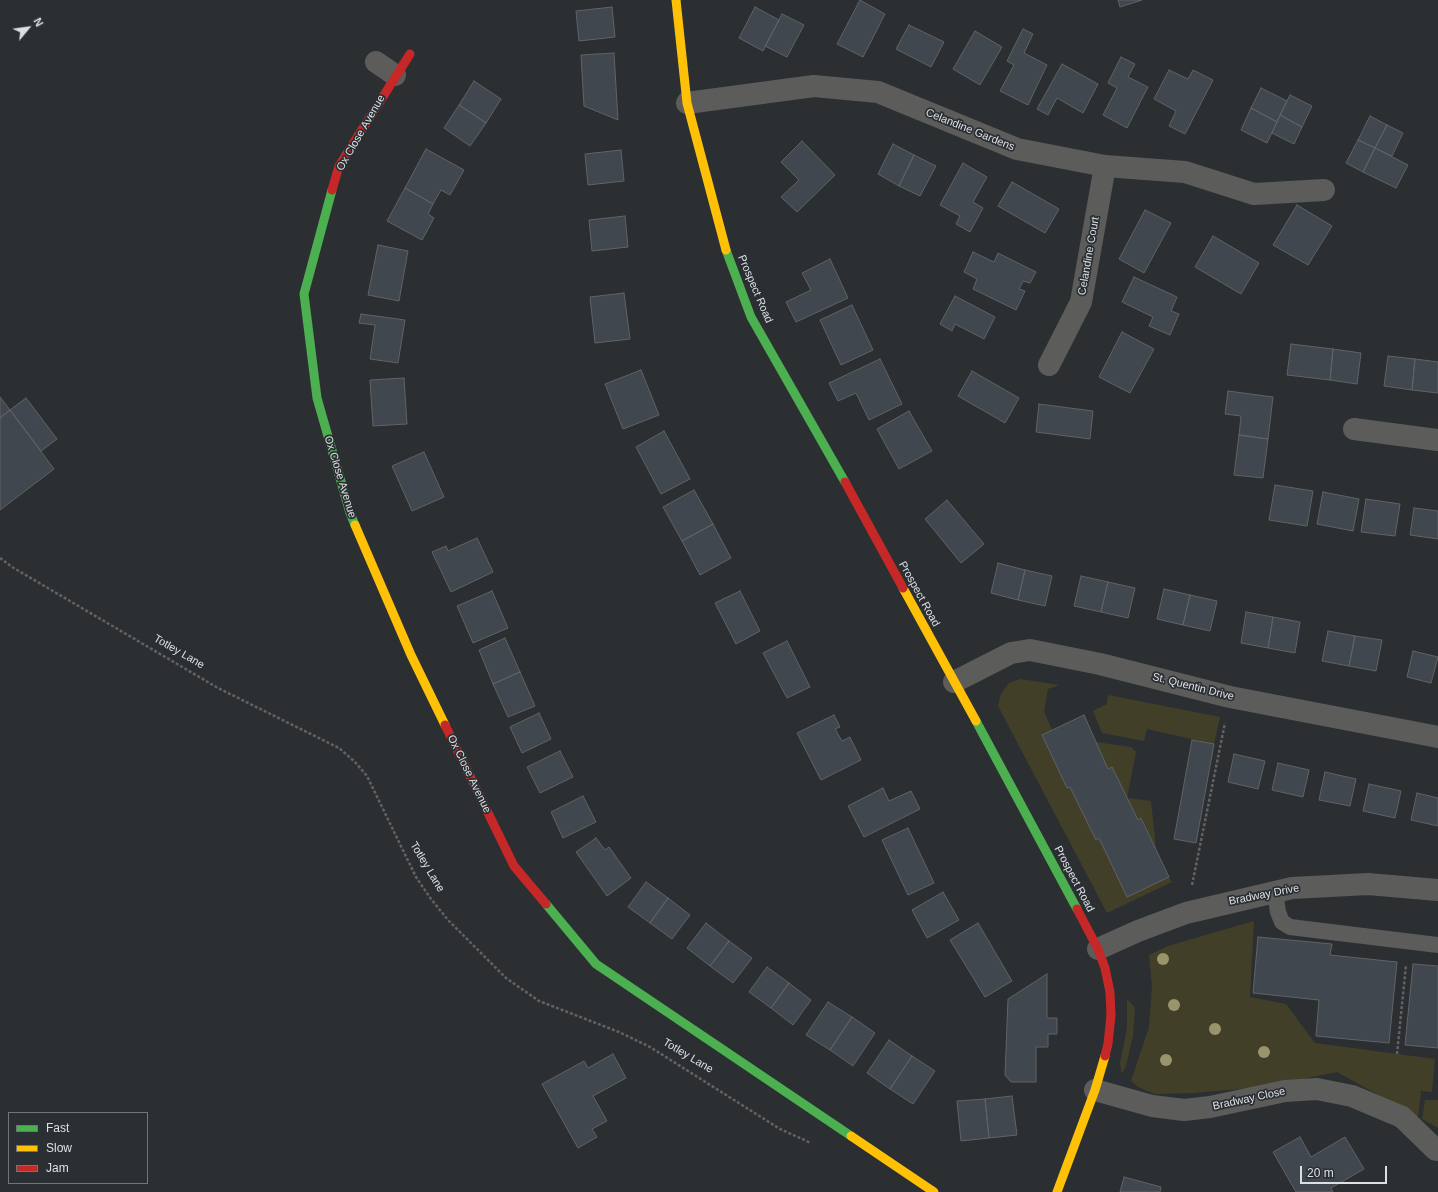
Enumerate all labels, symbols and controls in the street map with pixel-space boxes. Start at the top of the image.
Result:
north arrow [8,8,48,48]
text: N [31,16,46,29]
street label: Ox Close Avenue [334,93,388,173]
street label: Celandine Gardens [924,106,1016,154]
street label: Celandine Court [1076,216,1102,296]
street label: Prospect Road [735,253,775,325]
street label: Ox Close Avenue [321,434,359,520]
street label: Prospect Road [896,559,942,629]
street label: Totley Lane [151,632,207,672]
street label: St. Quentin Drive [1151,670,1235,704]
street label: Ox Close Avenue [444,733,494,815]
street label: Totley Lane [407,839,447,895]
street label: Prospect Road [1051,844,1097,914]
street label: Bradway Drive [1228,882,1300,908]
street label: Totley Lane [660,1036,716,1076]
street label: Bradway Close [1211,1085,1287,1113]
legend [8,1112,148,1184]
text: Fast [46,1121,69,1135]
text: Slow [46,1141,72,1155]
scale bar [1302,1158,1389,1184]
text: Jam [46,1161,69,1175]
text: 20 m [1307,1166,1334,1180]

